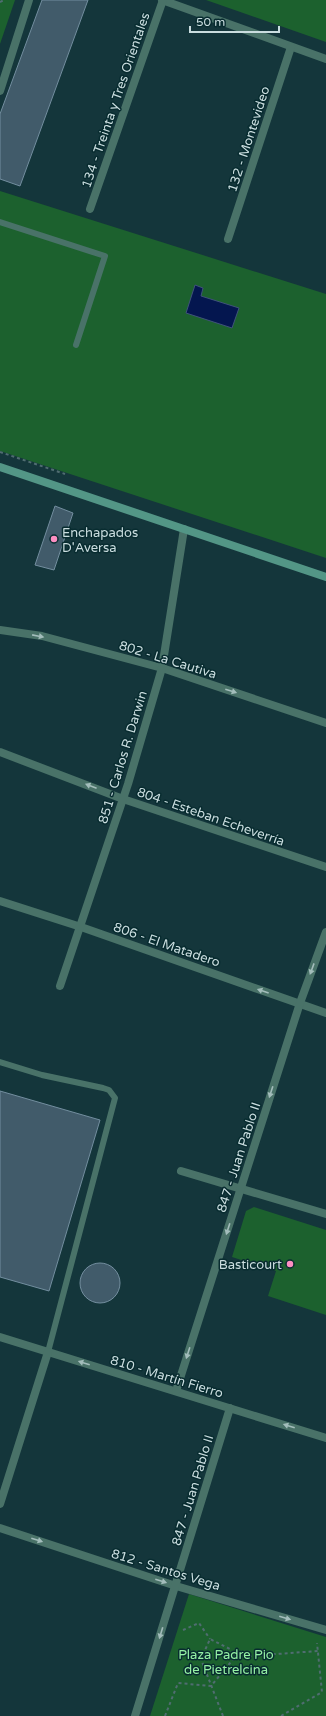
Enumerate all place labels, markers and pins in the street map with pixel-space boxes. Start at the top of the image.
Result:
place label: Enchapados D'Aversa [62,525,138,556]
marker: Enchapados D'Aversa [49,534,59,544]
place label: Basticourt [219,1257,282,1273]
marker: Basticourt [285,1259,295,1269]

